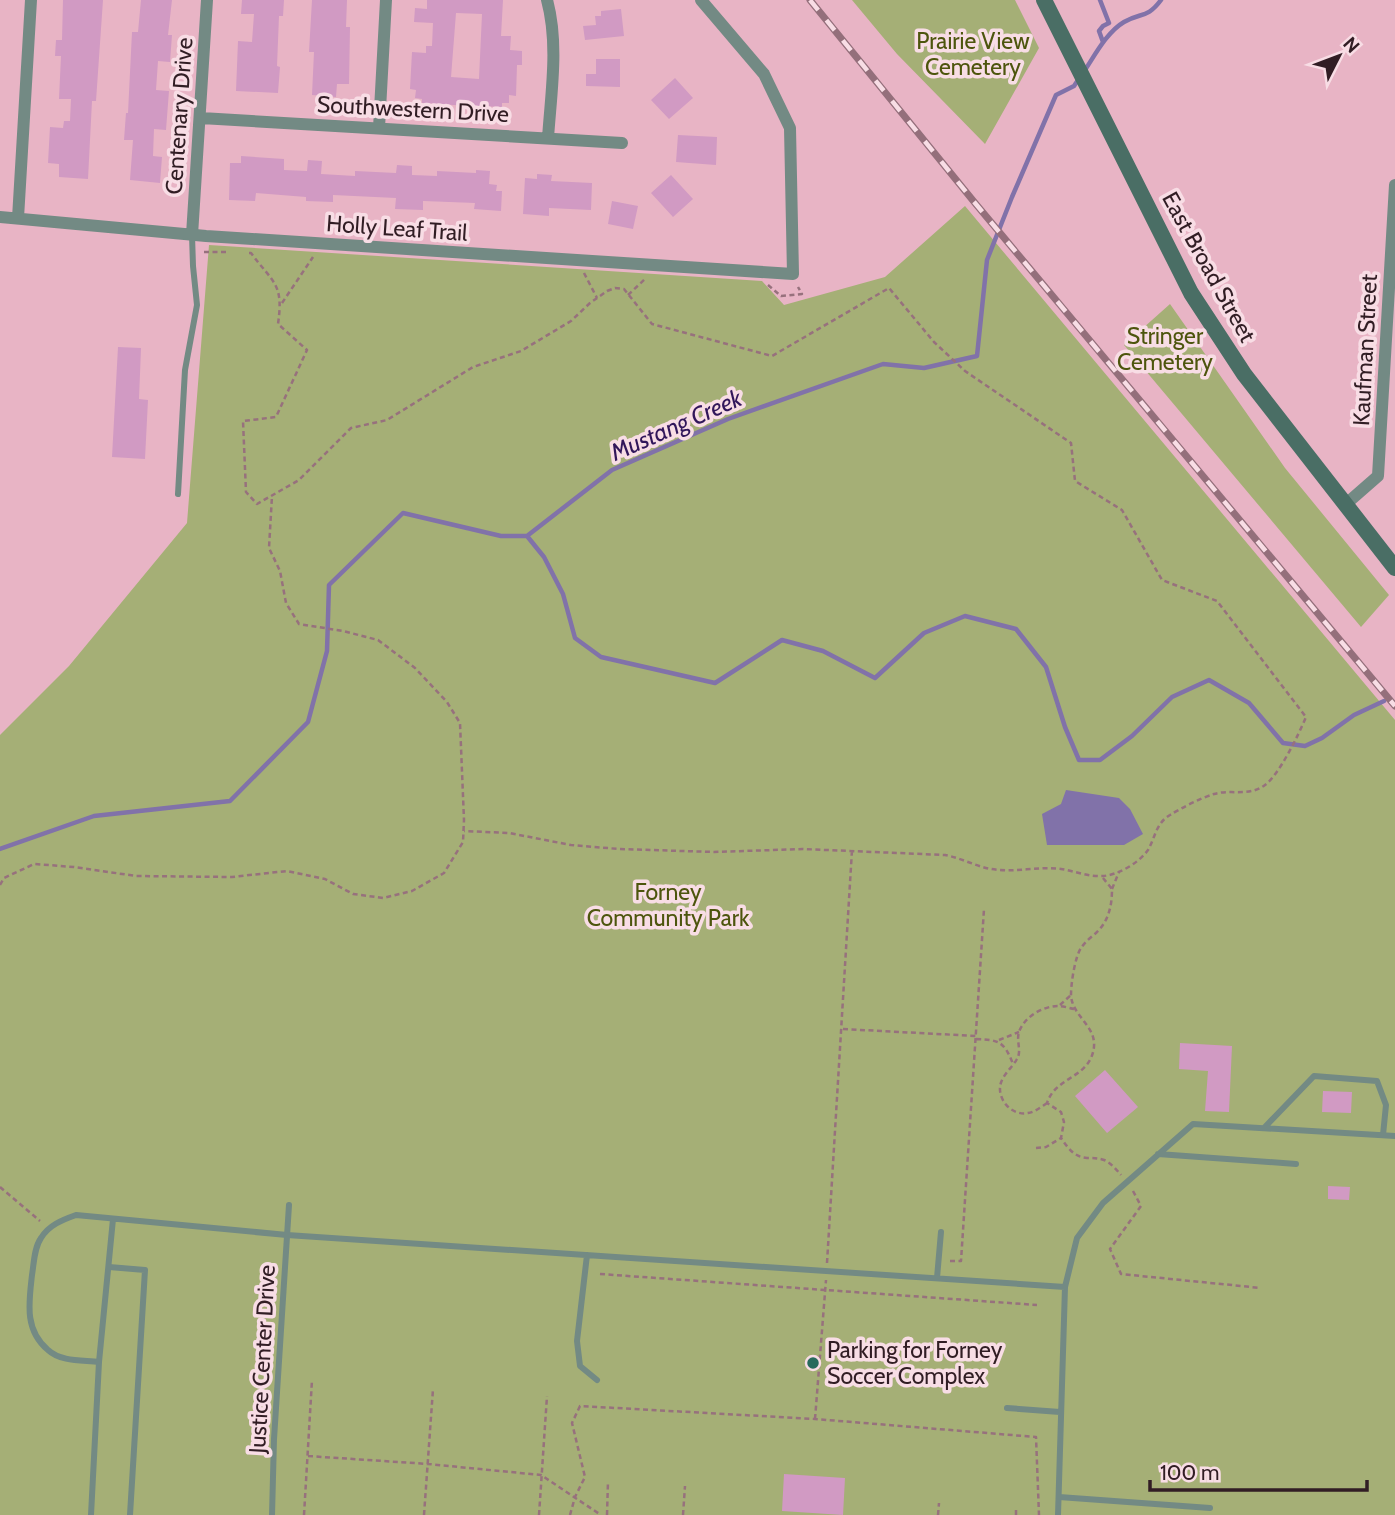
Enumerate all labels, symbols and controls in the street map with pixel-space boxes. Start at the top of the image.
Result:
north arrow [1304,21,1374,91]
park label: Prairie View Cemetery [916,27,1030,81]
text: N [1338,32,1364,58]
street label: Centenary Drive [160,36,198,195]
street label: Southwestern Drive [316,90,510,128]
street label: East Broad Street [1156,187,1262,347]
street label: Holly Leaf Trail [325,209,469,247]
street label: Kaufman Street [1347,273,1383,427]
park label: Stringer Cemetery [1117,322,1213,376]
water label: Mustang Creek [605,383,747,467]
park label: Forney Community Park [587,878,750,932]
street label: Justice Center Drive [243,1264,281,1455]
place label: Parking for Forney Soccer Complex [827,1336,1003,1390]
marker: Parking for Forney Soccer Complex [805,1355,821,1371]
scale bar [1150,1448,1367,1492]
text: 100 m [1160,1460,1219,1485]

